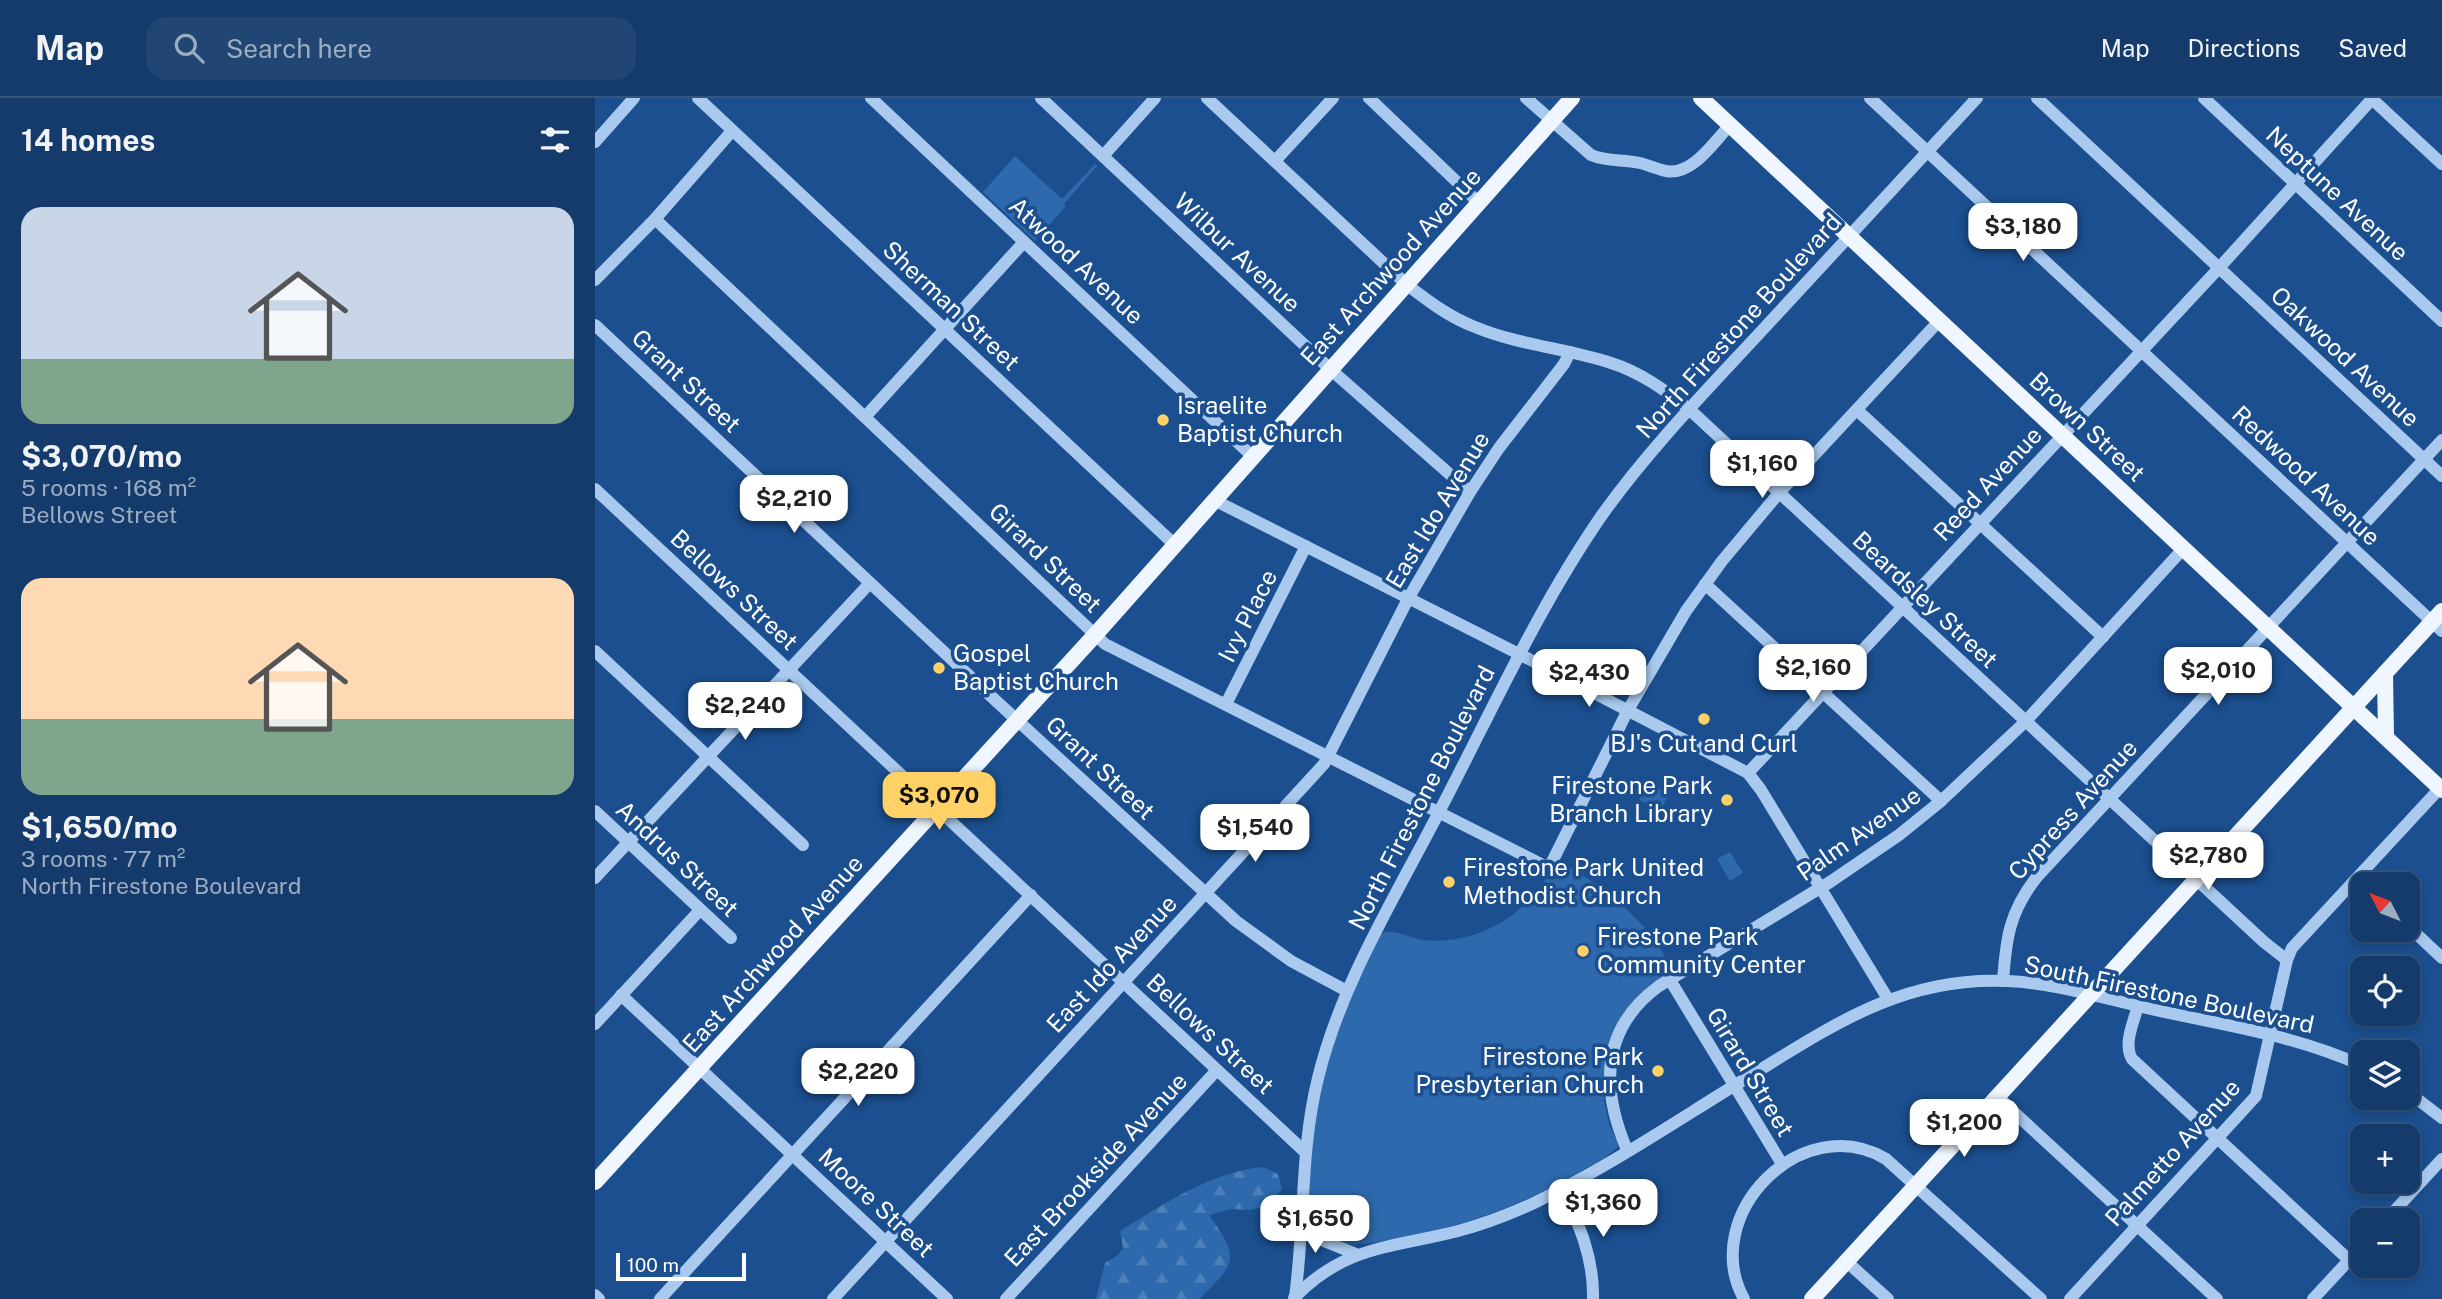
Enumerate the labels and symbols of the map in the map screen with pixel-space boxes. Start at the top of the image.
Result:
street label: Neptune Avenue [2261,120,2415,266]
street label: East Archwood Avenue [1294,162,1486,371]
street label: Wilbur Avenue [1169,187,1307,318]
street label: Atwood Avenue [1004,191,1150,330]
pin: $3,180 [1966,204,2080,263]
street label: North Firestone Boulevard [1630,207,1847,443]
street label: Sherman Street [878,235,1026,376]
street label: Oakwood Avenue [2266,280,2426,432]
street label: Grant Street [627,323,747,438]
street label: Brown Street [2024,366,2151,487]
place label: Israelite Baptist Church [1177,391,1343,447]
street label: Redwood Avenue [2227,400,2386,551]
marker: Israelite Baptist Church [1155,412,1171,428]
street label: Reed Avenue [1927,421,2047,546]
street label: East Ido Avenue [1379,426,1495,593]
pin: $1,160 [1705,440,1819,500]
pin: $2,210 [737,476,851,535]
street label: Girard Street [984,497,1108,618]
street label: Bellows Street [665,523,804,655]
street label: Beardsley Street [1848,525,2004,673]
street label: Ivy Place [1212,565,1282,666]
place label: Gospel Baptist Church [953,639,1119,695]
pin: $2,160 [1756,644,1870,704]
pin: $2,010 [2161,648,2275,707]
pin: $2,430 [1532,650,1646,709]
marker: Gospel Baptist Church [931,660,947,676]
street label: North Firestone Boulevard [1342,661,1500,934]
pin: $2,240 [688,682,802,742]
street label: Grant Street [1041,710,1161,825]
marker: BJ's Cut and Curl [1696,711,1712,727]
place label: BJ's Cut and Curl [1610,729,1798,757]
street label: Cypress Avenue [2002,734,2142,885]
place label: Firestone Park Branch Library [1549,771,1713,827]
pin: $3,070 [882,772,996,832]
street label: Palm Avenue [1791,780,1926,886]
marker: Firestone Park Branch Library [1719,792,1735,808]
street label: Andrus Street [611,795,745,922]
pin: $1,540 [1198,804,1312,864]
pin: $2,780 [2151,832,2265,892]
street label: East Archwood Avenue [676,849,868,1058]
place label: Firestone Park United Methodist Church [1463,853,1704,909]
north arrow [2350,872,2420,942]
marker: Firestone Park United Methodist Church [1441,874,1457,890]
street label: East Ido Avenue [1040,889,1182,1038]
place label: Firestone Park Community Center [1597,922,1806,978]
marker: Firestone Park Community Center [1575,943,1591,959]
street label: South Firestone Boulevard [2022,950,2317,1038]
street label: Bellows Street [1141,967,1280,1099]
street label: Girard Street [1701,1002,1800,1141]
place label: Firestone Park Presbyterian Church [1416,1042,1644,1098]
pin: $2,220 [801,1048,915,1108]
marker: Firestone Park Presbyterian Church [1650,1063,1666,1079]
street label: East Brookside Avenue [998,1067,1192,1272]
street label: Palmetto Avenue [2099,1073,2246,1232]
pin: $1,200 [1907,1100,2021,1159]
street label: Moore Street [813,1142,940,1263]
pin: $1,360 [1546,1180,1660,1239]
pin: $1,650 [1258,1196,1372,1255]
scale bar [616,1250,745,1282]

